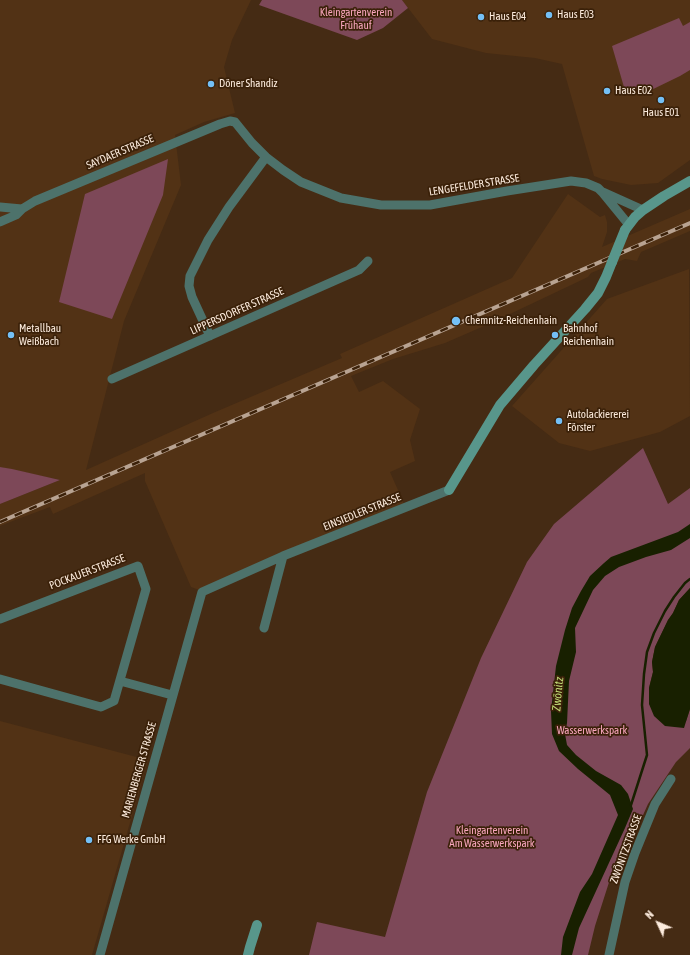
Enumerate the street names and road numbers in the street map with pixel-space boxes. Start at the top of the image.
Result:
street label: SAYDAER STRASSE [84,132,156,172]
street label: LENGEFELDER STRASSE [428,171,520,199]
street label: LIPPERSDORFER STRASSE [188,284,286,338]
street label: EINSIEDLER STRASSE [321,490,403,534]
street label: POCKAUER STRASSE [47,552,127,592]
street label: MARIENBERGER STRASSE [119,720,159,820]
street label: ZWÖNITZSTRASSE [607,813,645,885]

